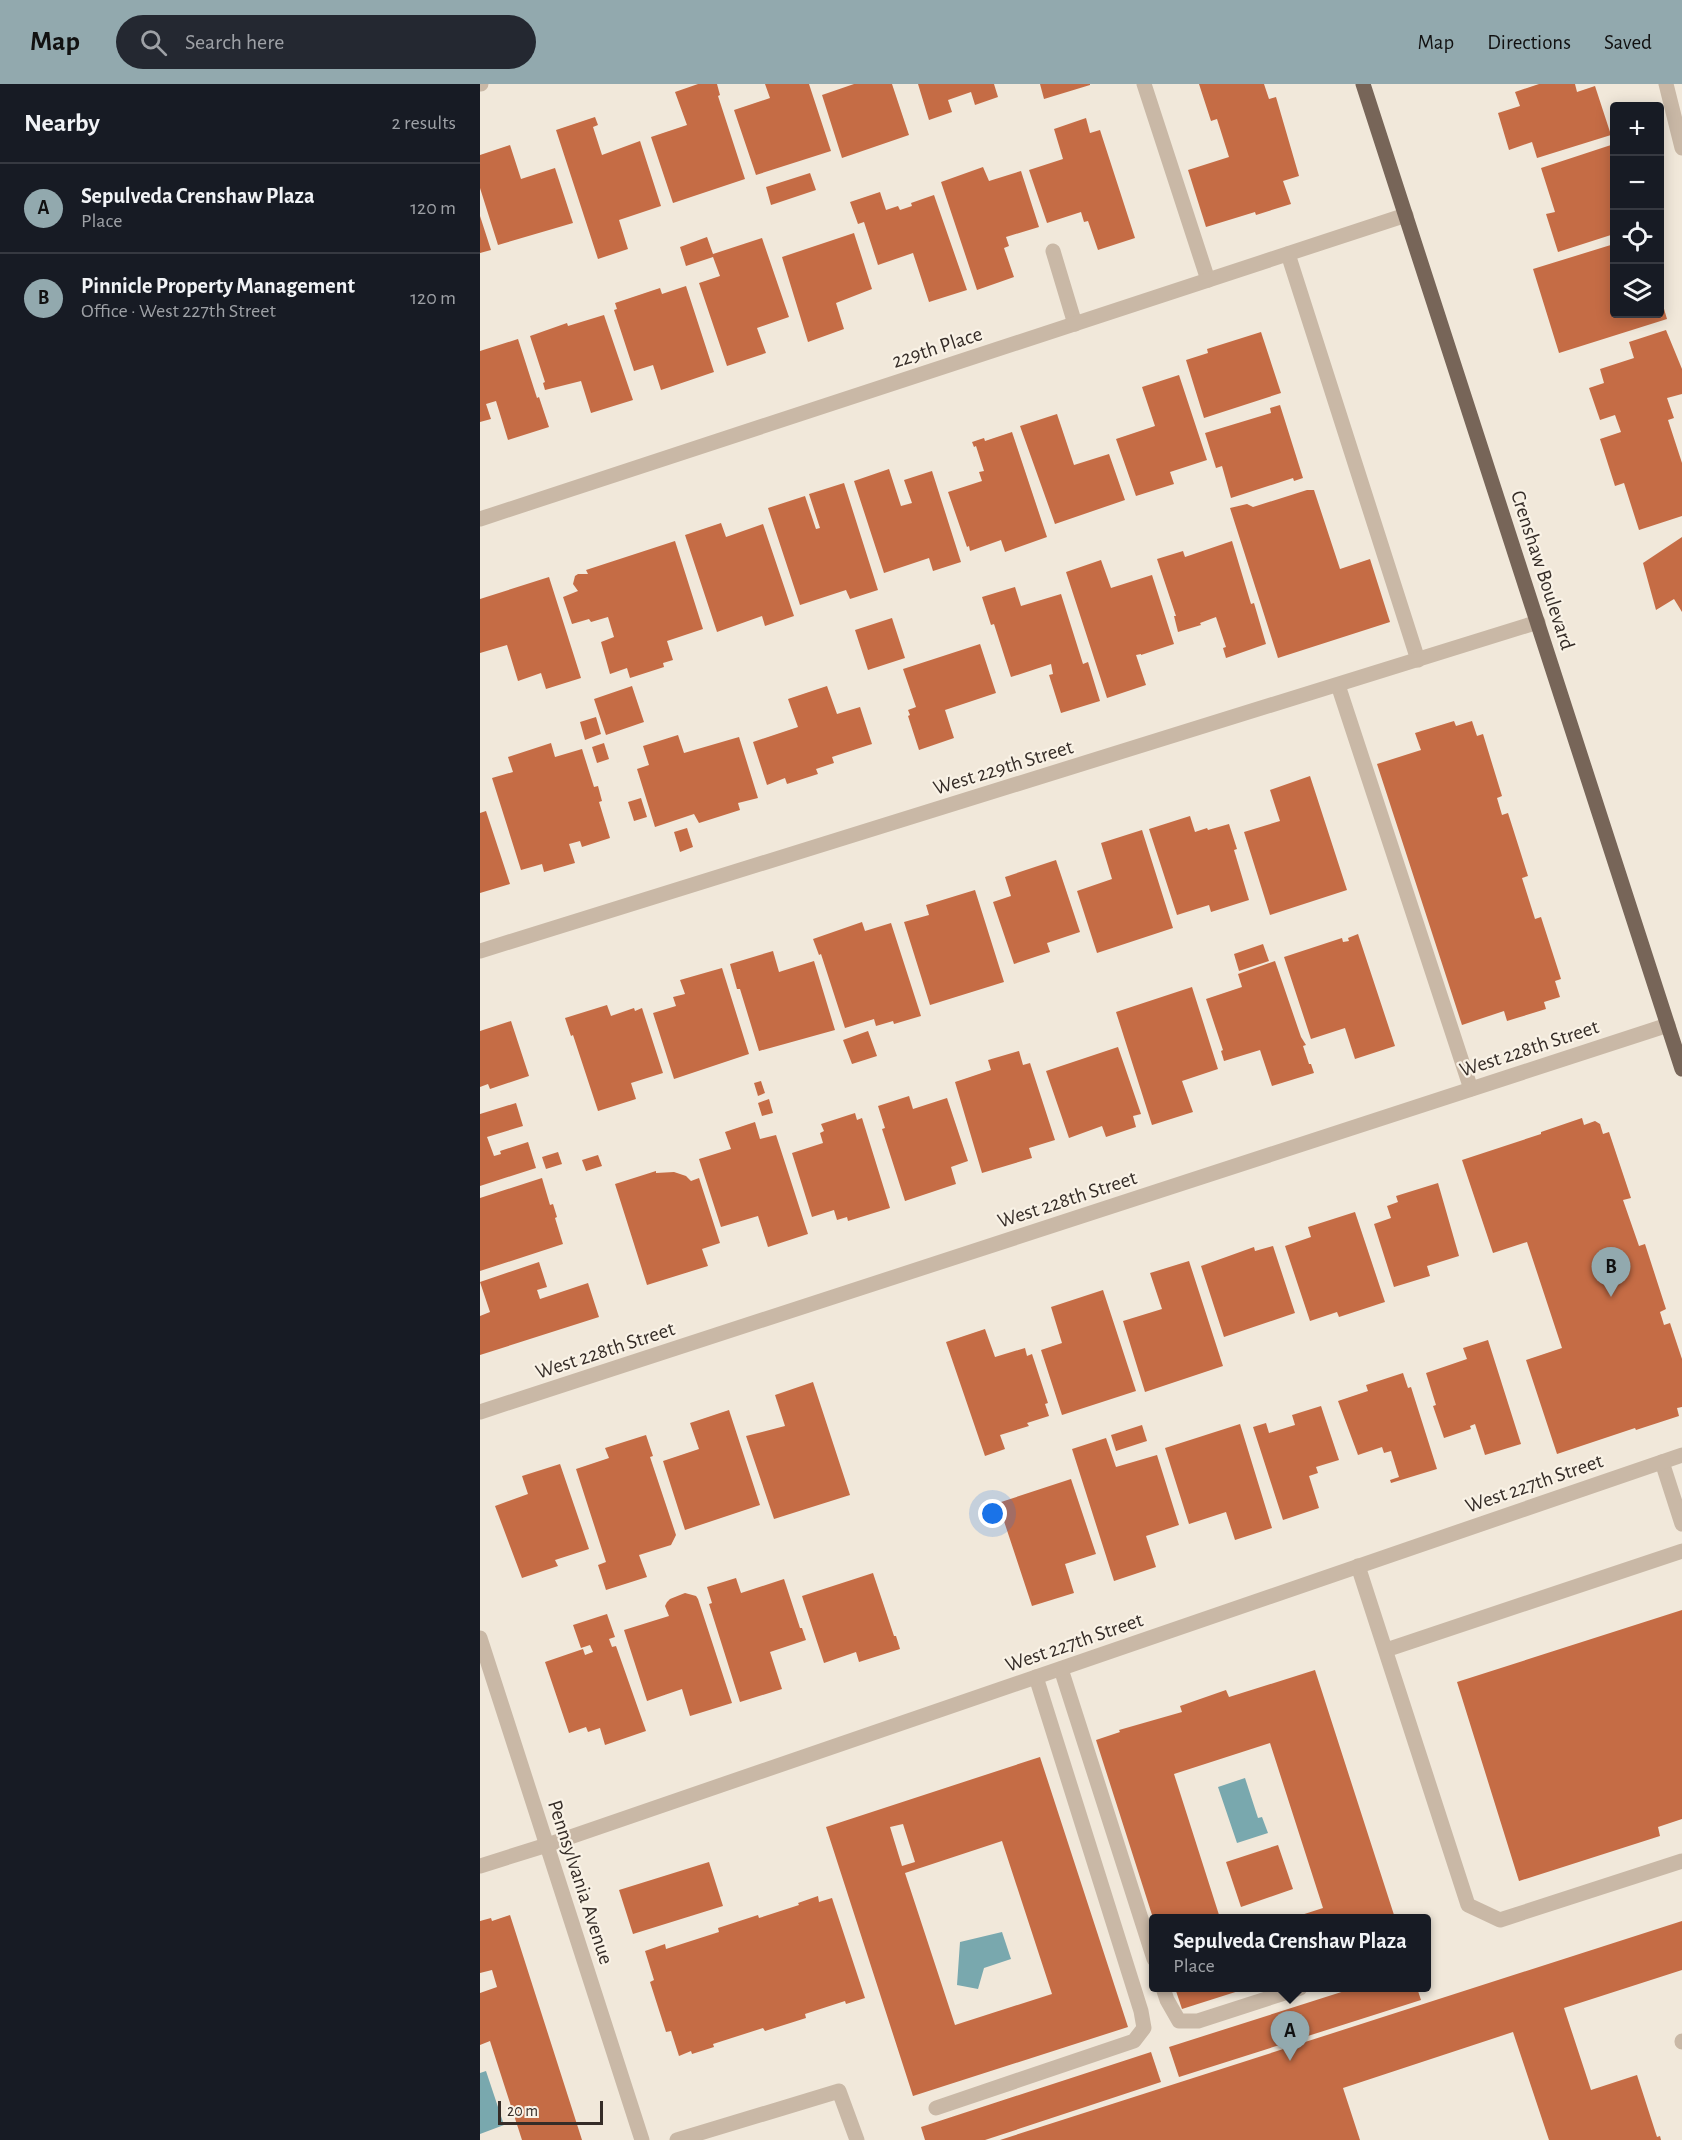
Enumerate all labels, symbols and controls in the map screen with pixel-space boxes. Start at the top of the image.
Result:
search box [116,15,536,69]
icon: search [137,26,170,59]
text: Map [30,28,80,56]
text: Search here [185,31,284,53]
text: Map [1418,32,1454,53]
text: Directions [1487,32,1571,53]
text: Saved [1604,32,1652,53]
map controls [1610,102,1664,318]
button: + [1610,102,1664,156]
text: Nearby [24,110,100,136]
text: 2 results [392,113,456,133]
button: − [1610,156,1664,210]
text: Sepulveda Crenshaw Plaza [81,185,314,207]
text: A [38,198,50,218]
text: 120 m [410,198,456,218]
button: locate [1610,210,1664,264]
text: Place [81,211,122,231]
button: layers [1610,264,1664,318]
text: Pinnicle Property Management [81,275,355,297]
text: B [38,288,49,308]
text: 120 m [410,288,456,308]
text: Office · West 227th Street [81,301,276,321]
street label: 229th Place [889,323,985,372]
street label: Crenshaw Boulevard [1507,488,1578,653]
street label: West 229th Street [931,736,1076,799]
street label: West 228th Street [1457,1016,1602,1081]
street label: West 228th Street [995,1167,1140,1232]
pin: B [1592,1248,1630,1297]
street label: West 228th Street [533,1318,678,1383]
street label: West 227th Street [1463,1450,1606,1517]
your location [978,1499,1007,1528]
street label: West 227th Street [1003,1609,1146,1676]
street label: Pennsylvania Avenue [544,1797,617,1967]
popup [1149,1914,1431,1992]
text: Sepulveda Crenshaw Plaza [1173,1930,1407,1952]
text: Place [1173,1956,1215,1976]
pin: A [1270,2012,1310,2061]
scale bar [498,2098,603,2126]
text: 20 m [507,2103,538,2119]

